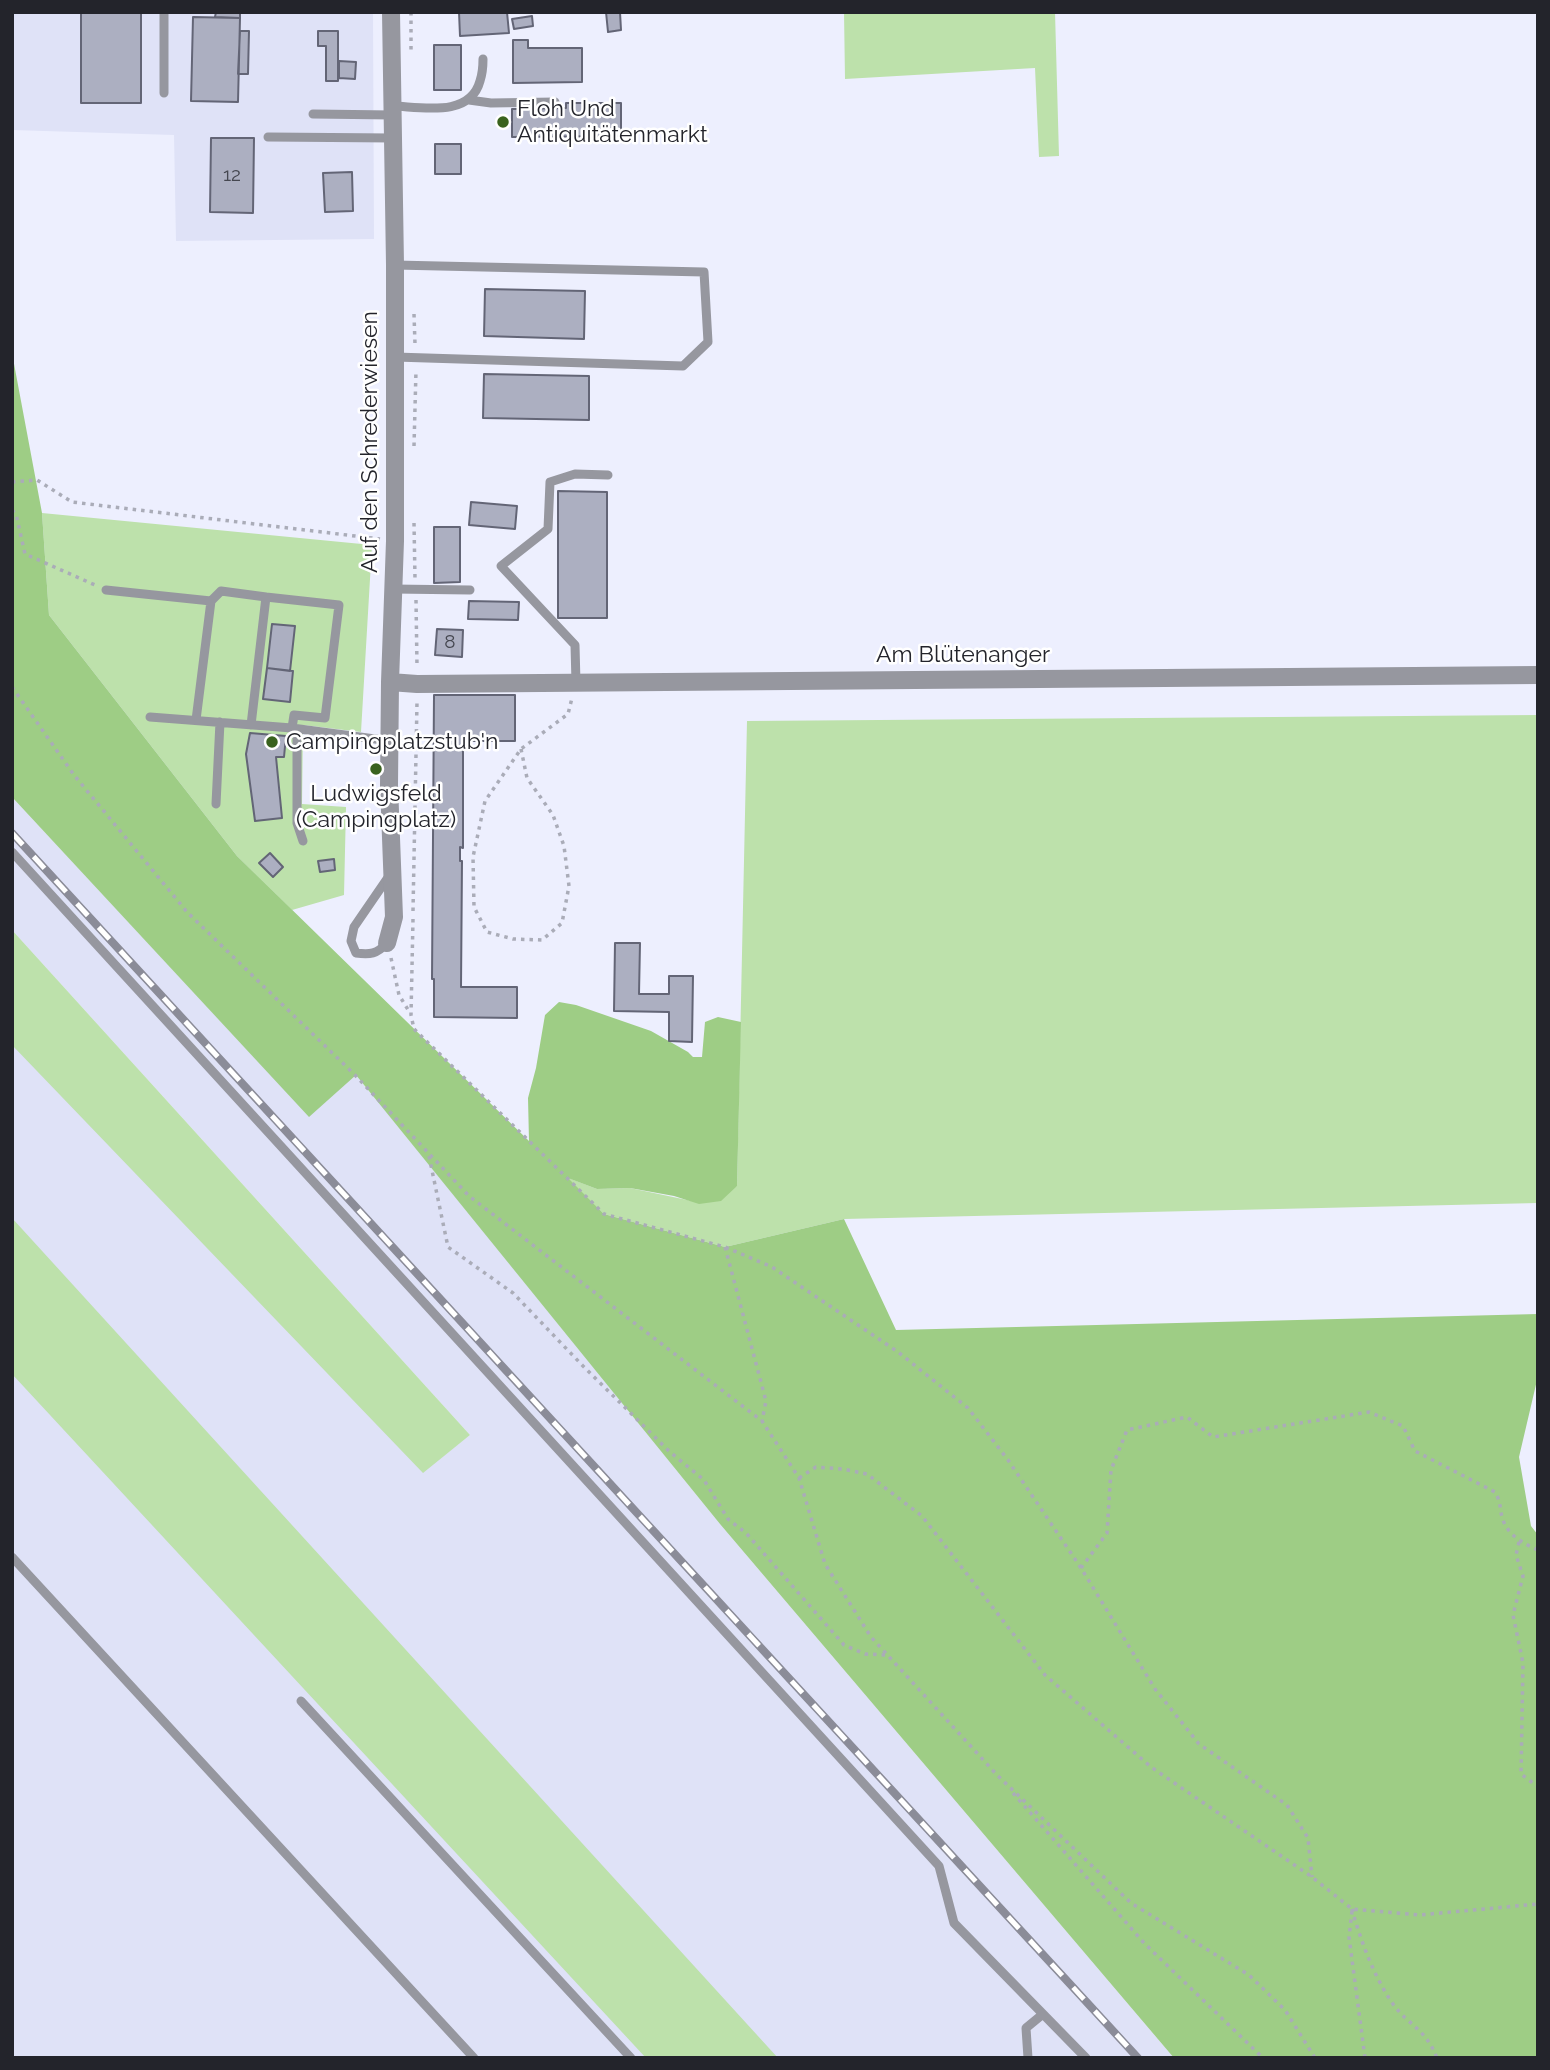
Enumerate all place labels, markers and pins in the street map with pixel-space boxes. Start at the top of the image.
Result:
place label: Floh Und Antiquitätenmarkt [517,95,708,149]
marker: Floh Und Antiquitätenmarkt [495,114,511,130]
place label: Campingplatzstub'n [286,728,498,756]
marker: Campingplatzstub'n [264,734,280,750]
marker: Ludwigsfeld (Campingplatz) [368,761,384,777]
place label: Ludwigsfeld (Campingplatz) [296,780,456,834]

